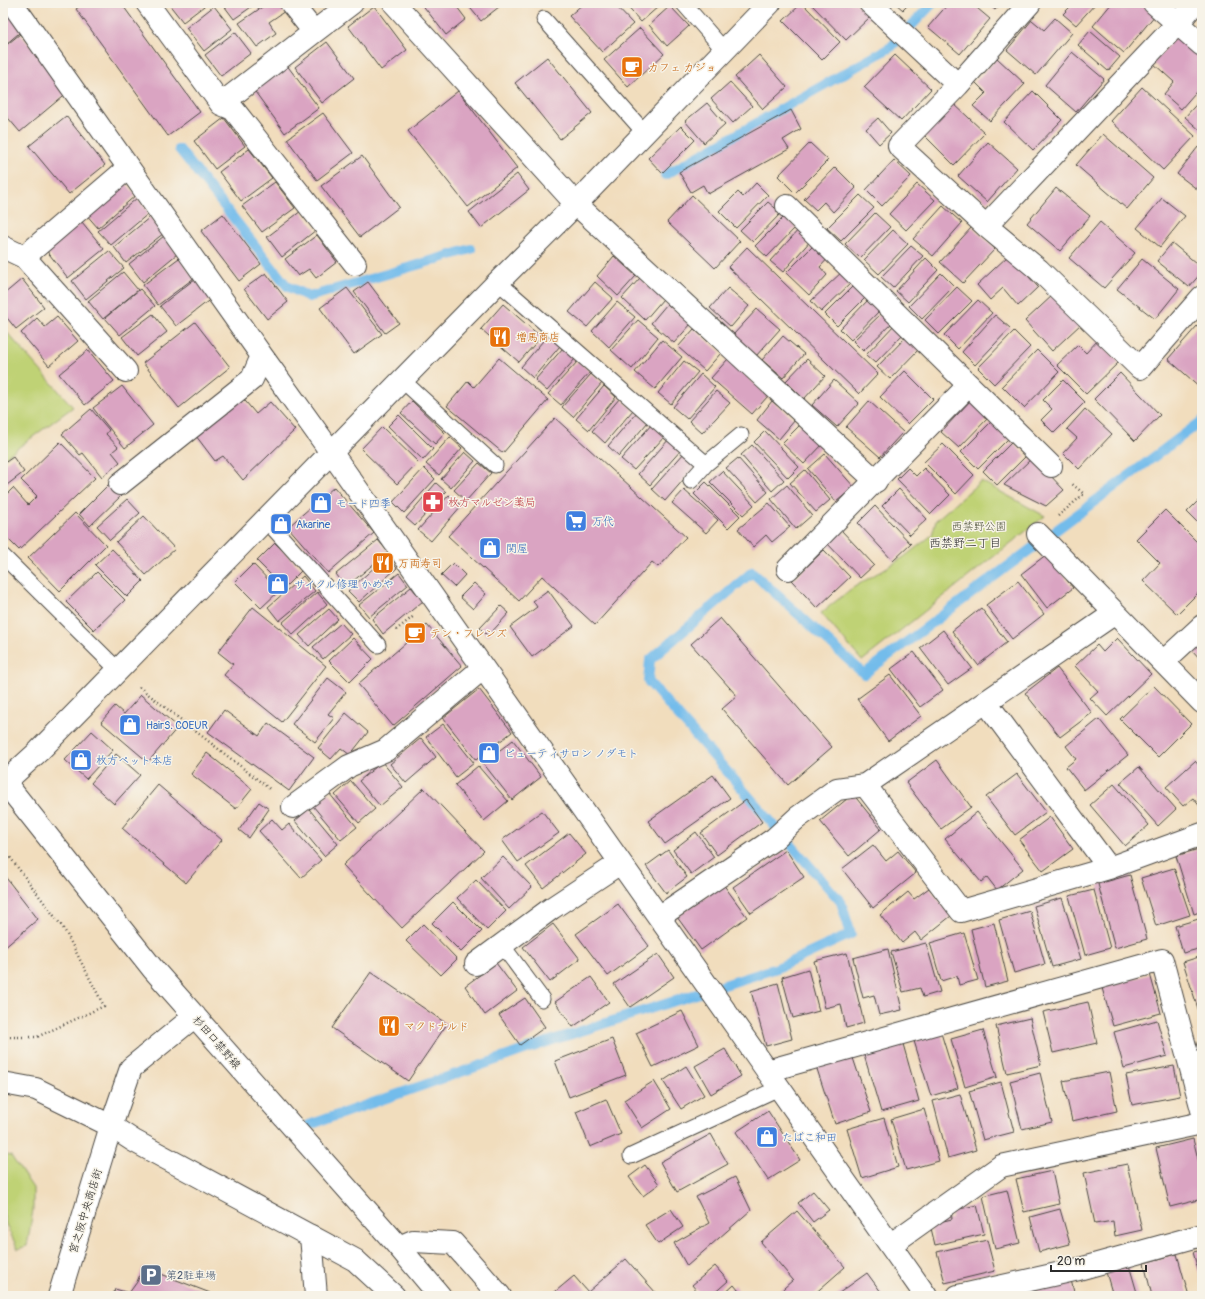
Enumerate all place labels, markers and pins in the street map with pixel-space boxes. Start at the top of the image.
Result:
cafe icon: カフェ カジョ [619,54,645,80]
place label: カフェ カジョ [648,61,716,74]
restaurant icon: 増馬商店 [487,324,513,350]
place label: 増馬商店 [516,331,560,344]
pharmacy icon: 枚方マルゼン薬局 [420,489,446,515]
shop icon: モード四季 [308,490,334,516]
place label: 枚方マルゼン薬局 [448,496,536,509]
place label: モード四季 [336,497,391,510]
supermarket icon: 万代 [563,508,589,534]
shop icon: Akarine [268,511,294,537]
place label: 万代 [592,515,614,528]
place label: Akarine [296,518,331,531]
shop icon: 関屋 [477,535,503,561]
place label: 関屋 [506,542,528,555]
restaurant icon: 万両寿司 [370,550,396,576]
place label: 万両寿司 [398,557,442,570]
shop icon: サイクル修理 かめや [265,571,291,597]
place label: サイクル修理 かめや [294,578,394,591]
cafe icon: テン・フレンズ [402,620,428,646]
place label: テン・フレンズ [430,627,507,640]
shop icon: HairS. COEUR [117,712,143,738]
place label: HairS. COEUR [146,719,208,732]
shop icon: ビューティサロン ノダモト [476,740,502,766]
shop icon: 枚方ペット本店 [68,747,94,773]
place label: ビューティサロン ノダモト [504,747,638,760]
place label: 枚方ペット本店 [96,754,173,767]
restaurant icon: マクドナルド [376,1013,402,1039]
place label: マクドナルド [404,1020,469,1033]
shop icon: たばこ和田 [754,1124,780,1150]
place label: たばこ和田 [782,1131,837,1144]
parking icon: 第2駐車場 [138,1262,164,1288]
place label: 第2駐車場 [166,1269,216,1282]

